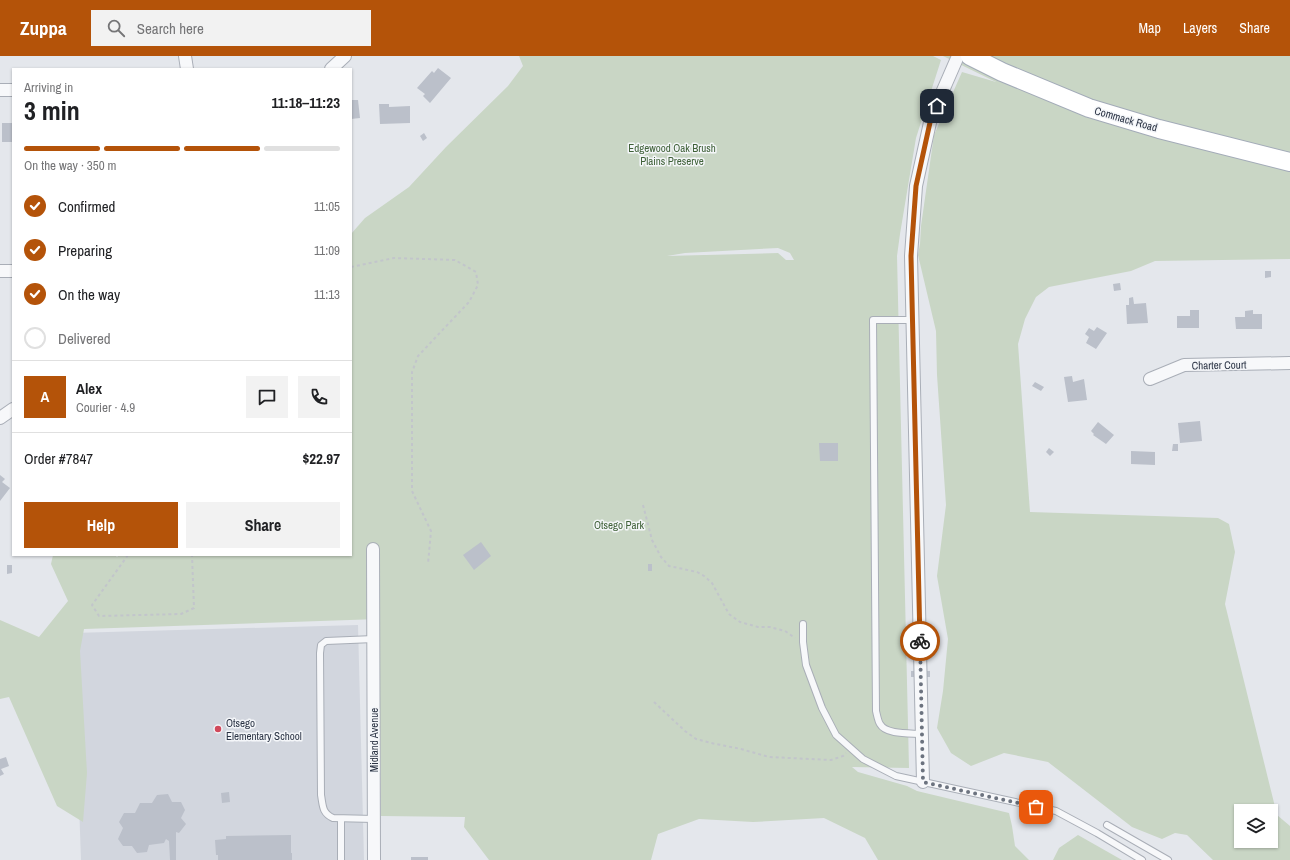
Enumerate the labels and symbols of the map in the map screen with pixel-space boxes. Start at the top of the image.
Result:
pin [920,89,954,123]
street label: Commack Road [1093,103,1159,135]
park label: Edgewood Oak Brush Plains Preserve [628,141,716,168]
street label: Charter Court [1192,358,1247,372]
park label: Otsego Park [594,518,645,532]
courier [900,621,940,661]
street label: Midland Avenue [367,708,381,772]
place label: Otsego Elementary School [226,716,302,743]
marker: Otsego Elementary School [213,724,223,734]
pin [1019,790,1053,824]

